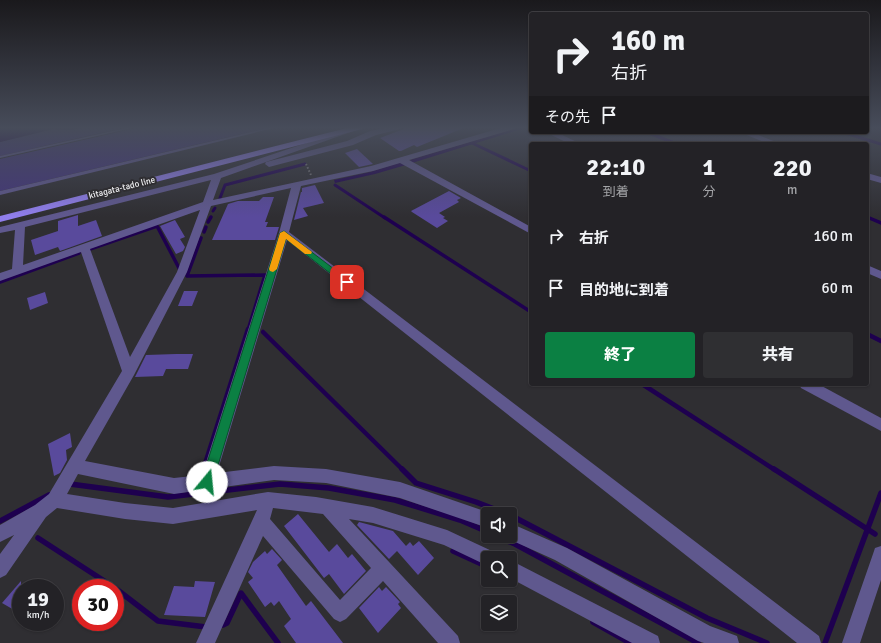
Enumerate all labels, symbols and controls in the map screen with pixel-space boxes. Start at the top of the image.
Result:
text: 160 m [611,24,685,58]
icon: right [545,28,597,80]
text: 右折 [611,62,647,84]
icon: arrive [598,104,620,126]
text: その先 [545,108,590,126]
text: 22:10 [586,152,645,182]
text: 1 [703,152,715,182]
text: 220 [773,153,812,183]
street label: kitagata-tado line [88,174,157,202]
text: m [787,182,797,198]
text: 到着 [603,184,629,200]
text: 分 [702,184,716,200]
icon: right [545,225,567,247]
text: 160 m [813,227,853,245]
text: 右折 [579,229,609,247]
pin [330,265,364,299]
icon: arrive [336,271,358,293]
icon: arrive [545,277,567,299]
text: 60 m [822,279,853,297]
text: 目的地に到着 [579,281,669,299]
button: 終了 [545,332,695,378]
button: 共有 [703,332,853,378]
position arrow [186,461,228,503]
map controls [481,507,517,631]
button: sound [481,507,517,543]
button: search [481,551,517,587]
speed limit sign: 30 [72,579,124,631]
text: 19 [27,587,49,612]
button: layers [481,595,517,631]
text: km/h [27,609,49,621]

